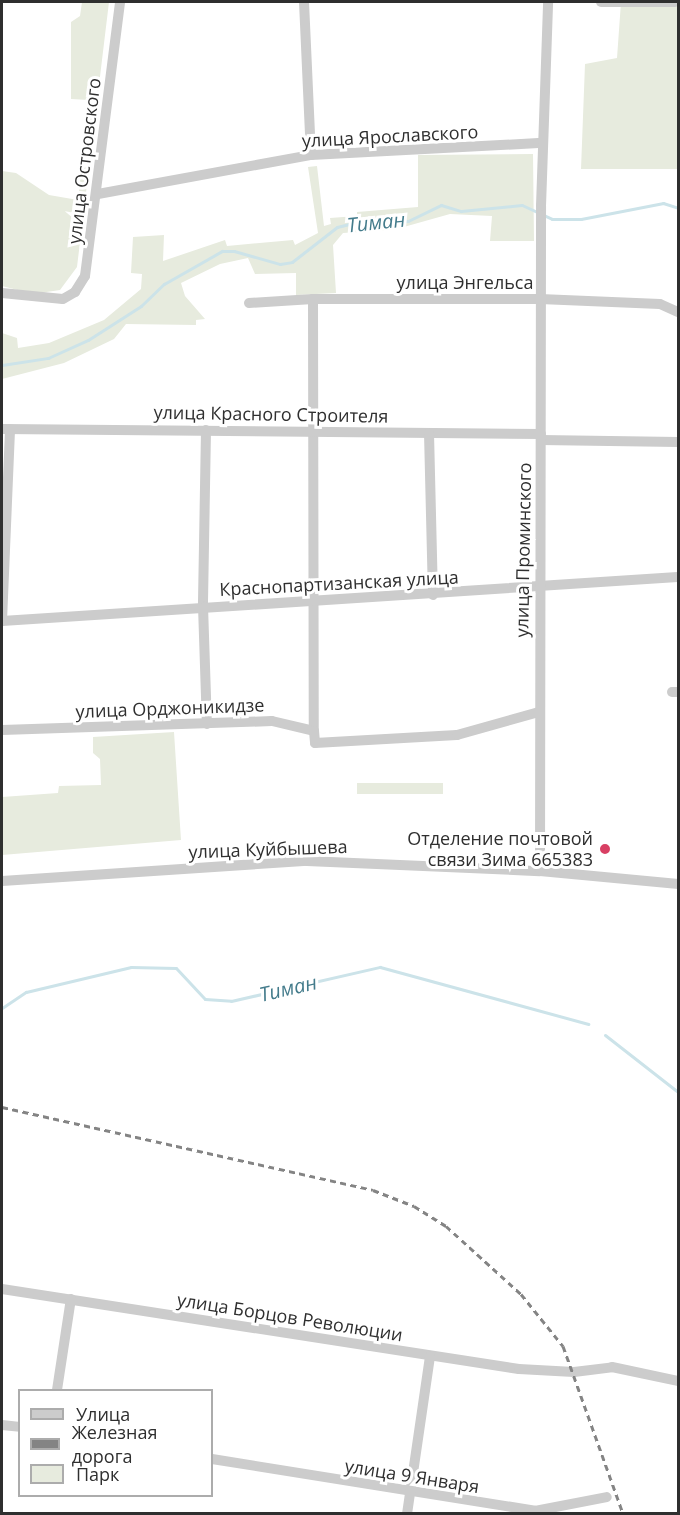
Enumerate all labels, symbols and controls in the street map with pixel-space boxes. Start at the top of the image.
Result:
street label: улица Островского [63,77,105,245]
street label: улица Ярославского [301,121,479,151]
water label: Тиман [346,207,406,237]
street label: улица Энгельса [397,271,533,293]
street label: улица Красного Строителя [153,401,389,427]
street label: улица Проминского [511,462,535,638]
street label: Краснопартизанская улица [219,566,459,600]
street label: улица Орджоникидзе [75,694,265,722]
place label: Отделение почтовой связи Зима 665383 [407,828,593,870]
street label: улица Куйбышева [188,835,348,863]
marker: Отделение почтовой связи Зима 665383 [598,842,612,856]
water label: Тиман [257,970,319,1006]
street label: улица Борцов Революции [176,1288,404,1346]
legend [18,1389,213,1497]
text: Улица [76,1402,130,1426]
text: Железная дорога [72,1420,157,1468]
street label: улица 9 Января [343,1455,481,1497]
text: Парк [76,1462,119,1486]

